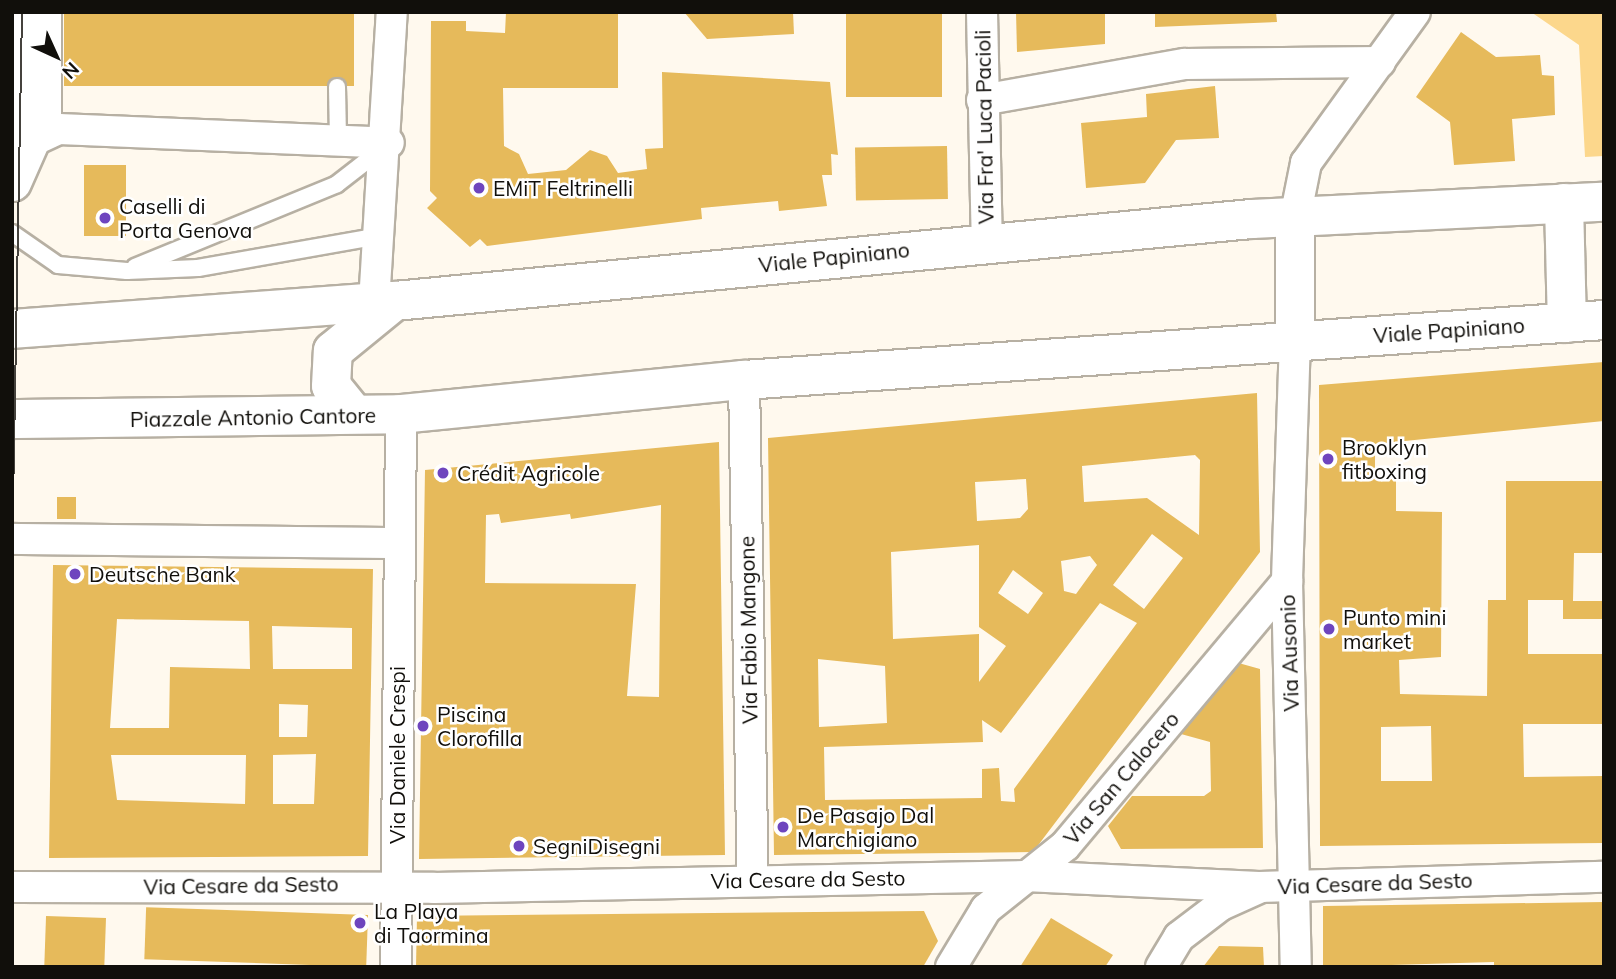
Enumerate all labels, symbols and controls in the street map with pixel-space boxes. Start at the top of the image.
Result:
north arrow [21,21,91,91]
street label: Via Fra' Luca Pacioli [970,30,998,224]
text: N [57,57,84,84]
place label: EMiT Feltrinelli [493,175,633,201]
marker: EMiT Feltrinelli [471,180,487,196]
place label: Caselli di Porta Genova [119,193,252,243]
marker: Caselli di Porta Genova [97,210,113,226]
street label: Viale Papiniano [757,237,911,277]
street label: Viale Papiniano [1372,312,1526,348]
street label: Piazzale Antonio Cantore [130,402,376,432]
place label: Brooklyn fitboxing [1342,434,1427,484]
marker: Brooklyn fitboxing [1320,451,1336,467]
place label: Crédit Agricole [457,460,600,486]
marker: Crédit Agricole [435,465,451,481]
street label: Via Fabio Mangone [734,536,762,724]
place label: Deutsche Bank [89,561,236,587]
marker: Deutsche Bank [67,566,83,582]
street label: Via Ausonio [1274,594,1304,712]
place label: Punto mini market [1343,604,1446,654]
marker: Punto mini market [1321,621,1337,637]
street label: Via Daniele Crespi [384,666,410,844]
place label: Piscina Clorofilla [437,701,522,751]
street label: Via San Calocero [1058,706,1184,850]
marker: Piscina Clorofilla [415,718,431,734]
place label: De Pasajo Dal Marchigiano [797,802,934,852]
marker: De Pasajo Dal Marchigiano [775,819,791,835]
place label: SegniDisegni [533,833,660,859]
marker: SegniDisegni [511,838,527,854]
street label: Via Cesare da Sesto [710,865,906,893]
street label: Via Cesare da Sesto [1277,867,1473,899]
street label: Via Cesare da Sesto [143,871,339,899]
place label: La Playa di Taormina [374,898,489,948]
marker: La Playa di Taormina [352,915,368,931]

